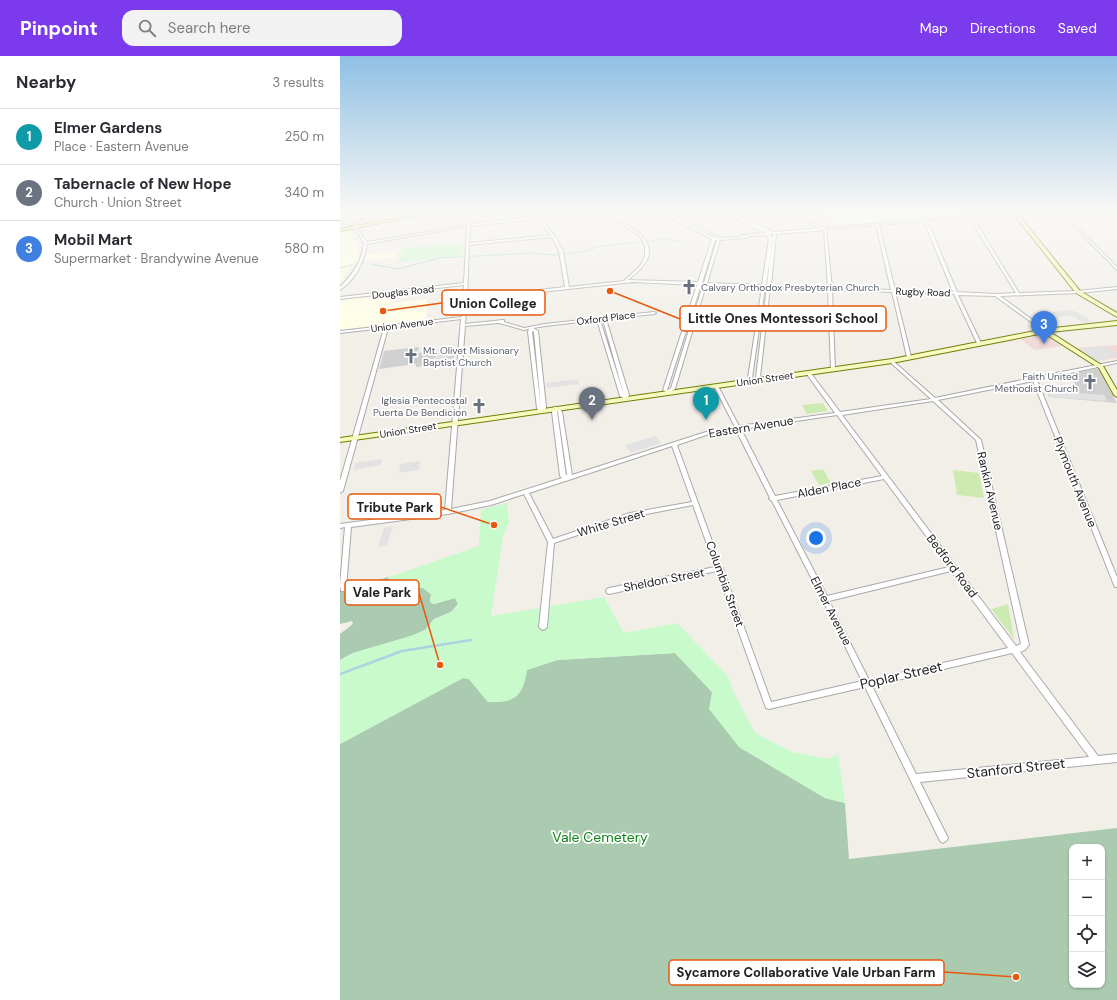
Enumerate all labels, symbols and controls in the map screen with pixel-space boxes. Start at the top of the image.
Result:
search box [122,10,402,46]
text: Pinpoint [20,16,98,41]
icon: search [136,17,158,39]
text: Search here [168,18,251,38]
text: Map [920,19,948,37]
text: Directions [970,19,1036,37]
text: Saved [1058,19,1097,37]
text: Nearby [16,71,76,93]
text: 3 results [272,74,324,91]
text: Elmer Gardens [54,118,162,138]
text: 1 [27,128,31,145]
text: 250 m [285,128,324,145]
text: Place · Eastern Avenue [54,138,189,155]
text: Tabernacle of New Hope [54,174,232,194]
text: 2 [25,184,33,201]
text: 340 m [284,184,324,201]
text: Church · Union Street [54,194,182,211]
text: Mobil Mart [54,230,133,250]
text: 3 [25,240,33,257]
text: 580 m [284,240,324,257]
text: Supermarket · Brandywine Avenue [54,250,259,267]
church icon: Calvary Orthodox Presbyterian Church [680,278,698,296]
place label: Calvary Orthodox Presbyterian Church [701,281,880,294]
street label: Douglas Road [371,282,435,302]
street label: Rugby Road [895,285,951,299]
callout: Union College [442,290,545,315]
text: Union College [450,295,537,312]
callout: Little Ones Montessori School [680,306,886,331]
street label: Oxford Place [576,308,636,328]
text: Little Ones Montessori School [688,310,878,327]
pin: 3 [1031,311,1057,344]
street label: Union Avenue [370,315,434,335]
place label: Mt. Olivet Missionary Baptist Church [423,344,520,369]
church icon: Mt. Olivet Missionary Baptist Church [402,347,420,365]
street label: Union Street [736,369,794,389]
place label: Faith United Methodist Church [995,370,1078,395]
church icon: Faith United Methodist Church [1081,373,1099,391]
pin: 2 [579,387,605,420]
pin: 1 [693,387,719,420]
place label: Iglesia Pentecostal Puerta De Bendicion [373,394,467,419]
church icon: Iglesia Pentecostal Puerta De Bendicion [470,397,488,415]
street label: Eastern Avenue [707,412,795,442]
street label: Union Street [379,419,437,441]
street label: Plymouth Avenue [1049,434,1101,530]
street label: Rankin Avenue [973,450,1007,532]
street label: Alden Place [796,474,863,502]
callout: Tribute Park [348,494,441,519]
text: Tribute Park [357,499,434,516]
street label: White Street [575,505,647,541]
your location [806,528,826,548]
street label: Bedford Road [923,531,981,601]
street label: Columbia Street [702,539,748,629]
street label: Sheldon Street [622,564,706,596]
street label: Elmer Avenue [807,574,855,648]
callout: Vale Park [345,580,419,605]
text: Vale Park [353,584,412,601]
street label: Poplar Street [858,657,944,693]
street label: Stanford Street [966,754,1066,782]
park label: Vale Cemetery [552,828,648,846]
map controls [1069,844,1105,988]
button: + [1069,844,1105,880]
button: − [1069,880,1105,916]
button: locate [1069,916,1105,952]
button: layers [1069,952,1105,988]
callout: Sycamore Collaborative Vale Urban Farm [669,960,944,985]
text: Sycamore Collaborative Vale Urban Farm [677,964,936,981]

